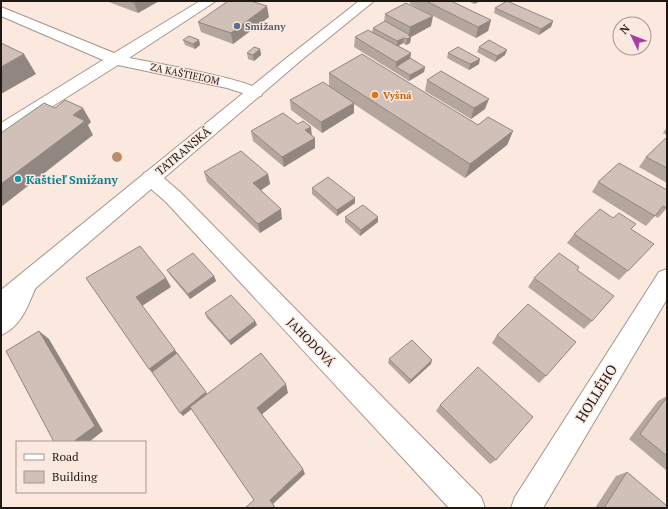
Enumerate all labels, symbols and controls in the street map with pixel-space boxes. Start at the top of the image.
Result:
north arrow [612,16,652,56]
place label: Smižany [245,20,286,33]
marker: Smižany [232,21,242,31]
text: N [617,21,633,37]
street label: ZA KAŠTIEĽOM [149,60,221,88]
place label: Vyšná [383,89,412,102]
marker: Vyšná [370,90,380,100]
street label: TATRANSKÁ [152,123,214,179]
place label: Kaštieľ Smižany [26,172,118,187]
marker: Kaštieľ Smižany [13,174,23,184]
street label: JAHODOVÁ [284,315,338,370]
street label: HOLLÉHO [571,361,621,425]
legend [16,441,146,493]
text: Road [52,449,79,464]
text: Building [52,469,98,484]

